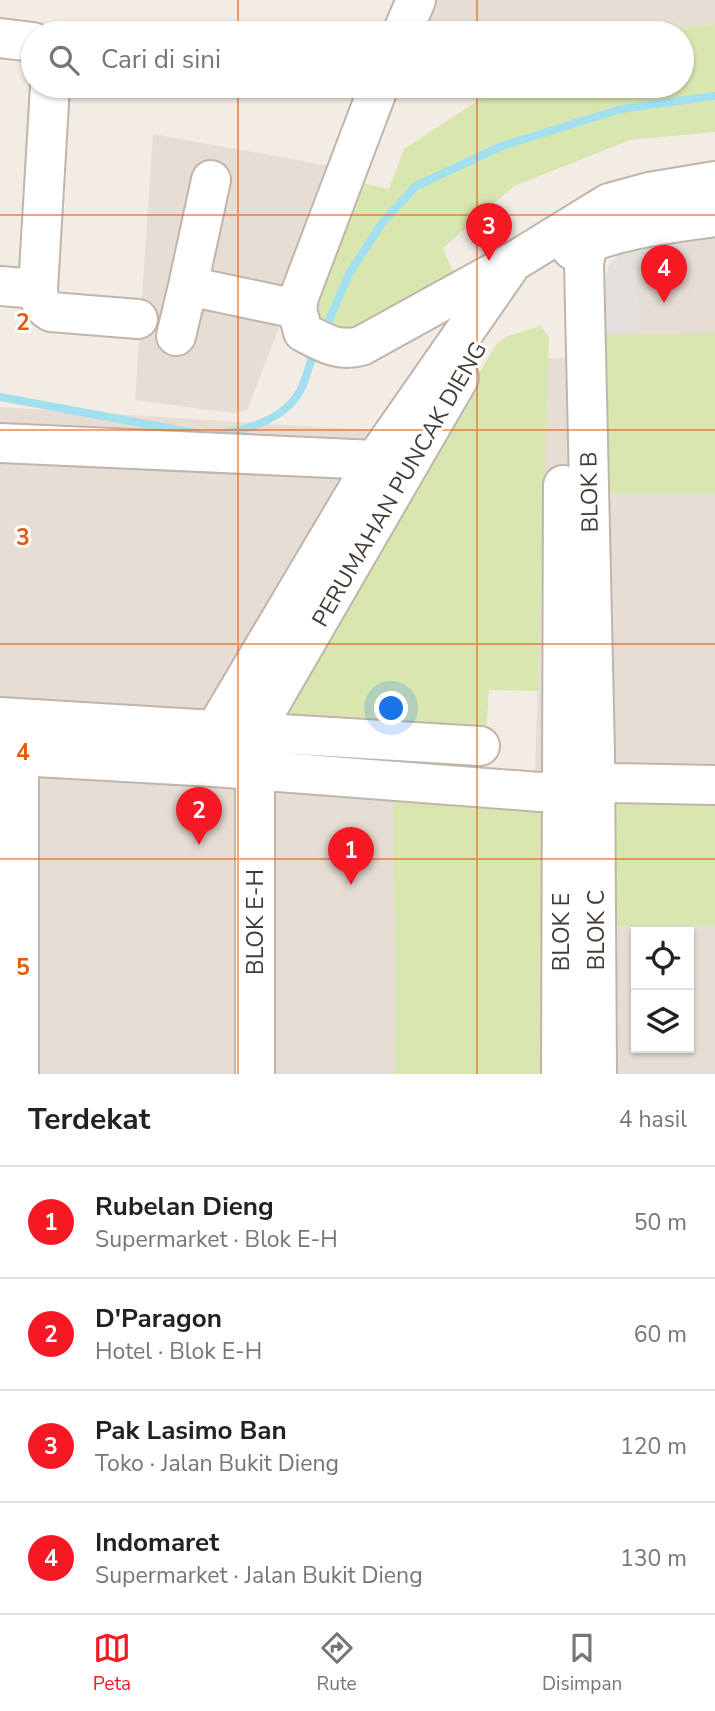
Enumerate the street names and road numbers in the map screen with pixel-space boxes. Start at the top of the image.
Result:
street label: PERUMAHAN PUNCAK DIENG [305,336,494,632]
street label: BLOK B [573,451,606,533]
street label: BLOK E-H [240,869,271,975]
street label: BLOK C [581,890,612,970]
street label: BLOK E [546,893,577,971]

